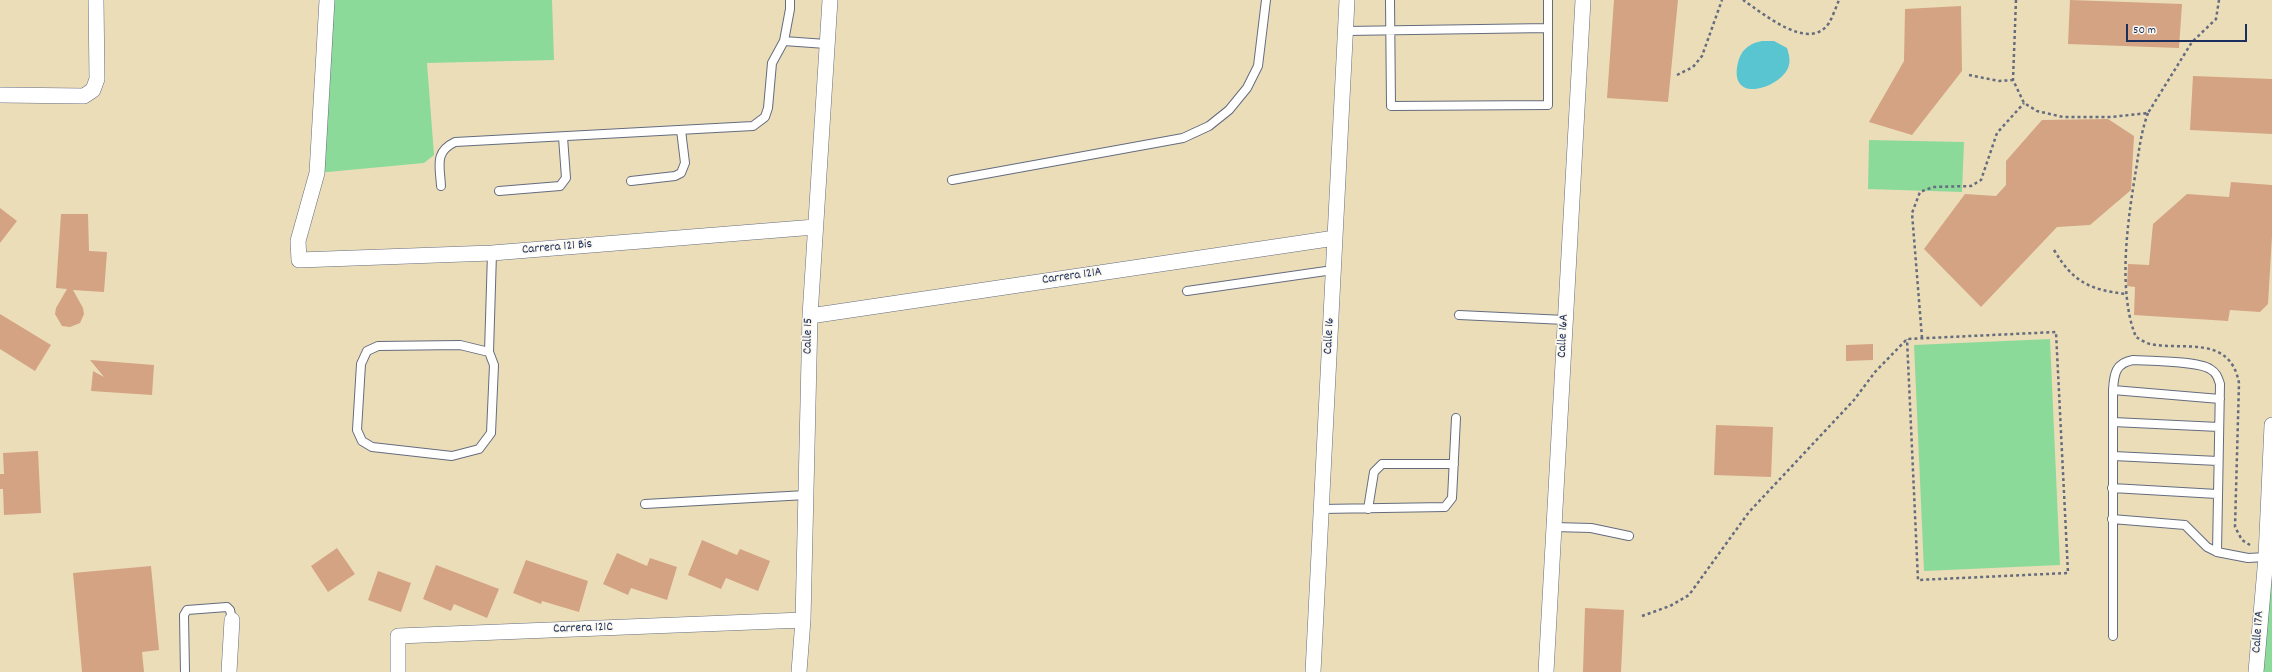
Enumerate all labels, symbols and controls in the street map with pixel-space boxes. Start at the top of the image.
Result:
scale bar [2128,16,2249,42]
text: 50 m [2133,22,2156,39]
street label: Carrera 121 Bis [521,237,593,259]
street label: Carrera 121A [1041,265,1103,289]
street label: Calle 16A [1555,314,1573,358]
street label: Calle 16 [1321,317,1339,355]
street label: Calle 15 [801,318,817,354]
street label: Calle 17A [2250,610,2268,654]
street label: Carrera 121C [553,620,613,638]

